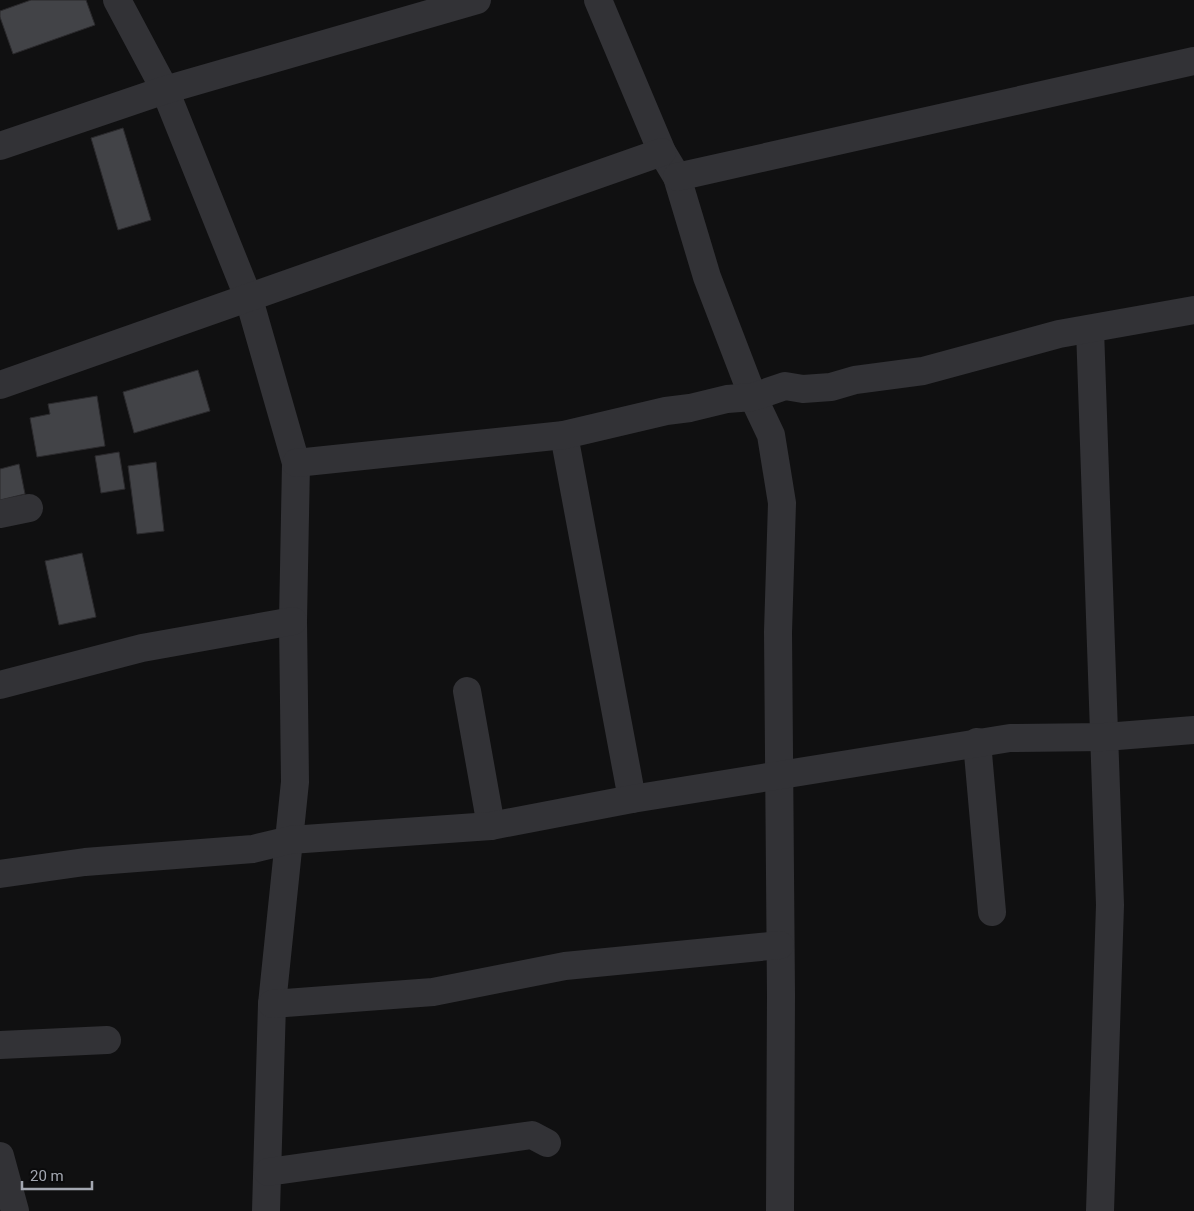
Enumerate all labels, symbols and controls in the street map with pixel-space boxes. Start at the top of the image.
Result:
scale bar [22,1158,92,1190]
text: 20 m [30,1167,64,1185]

